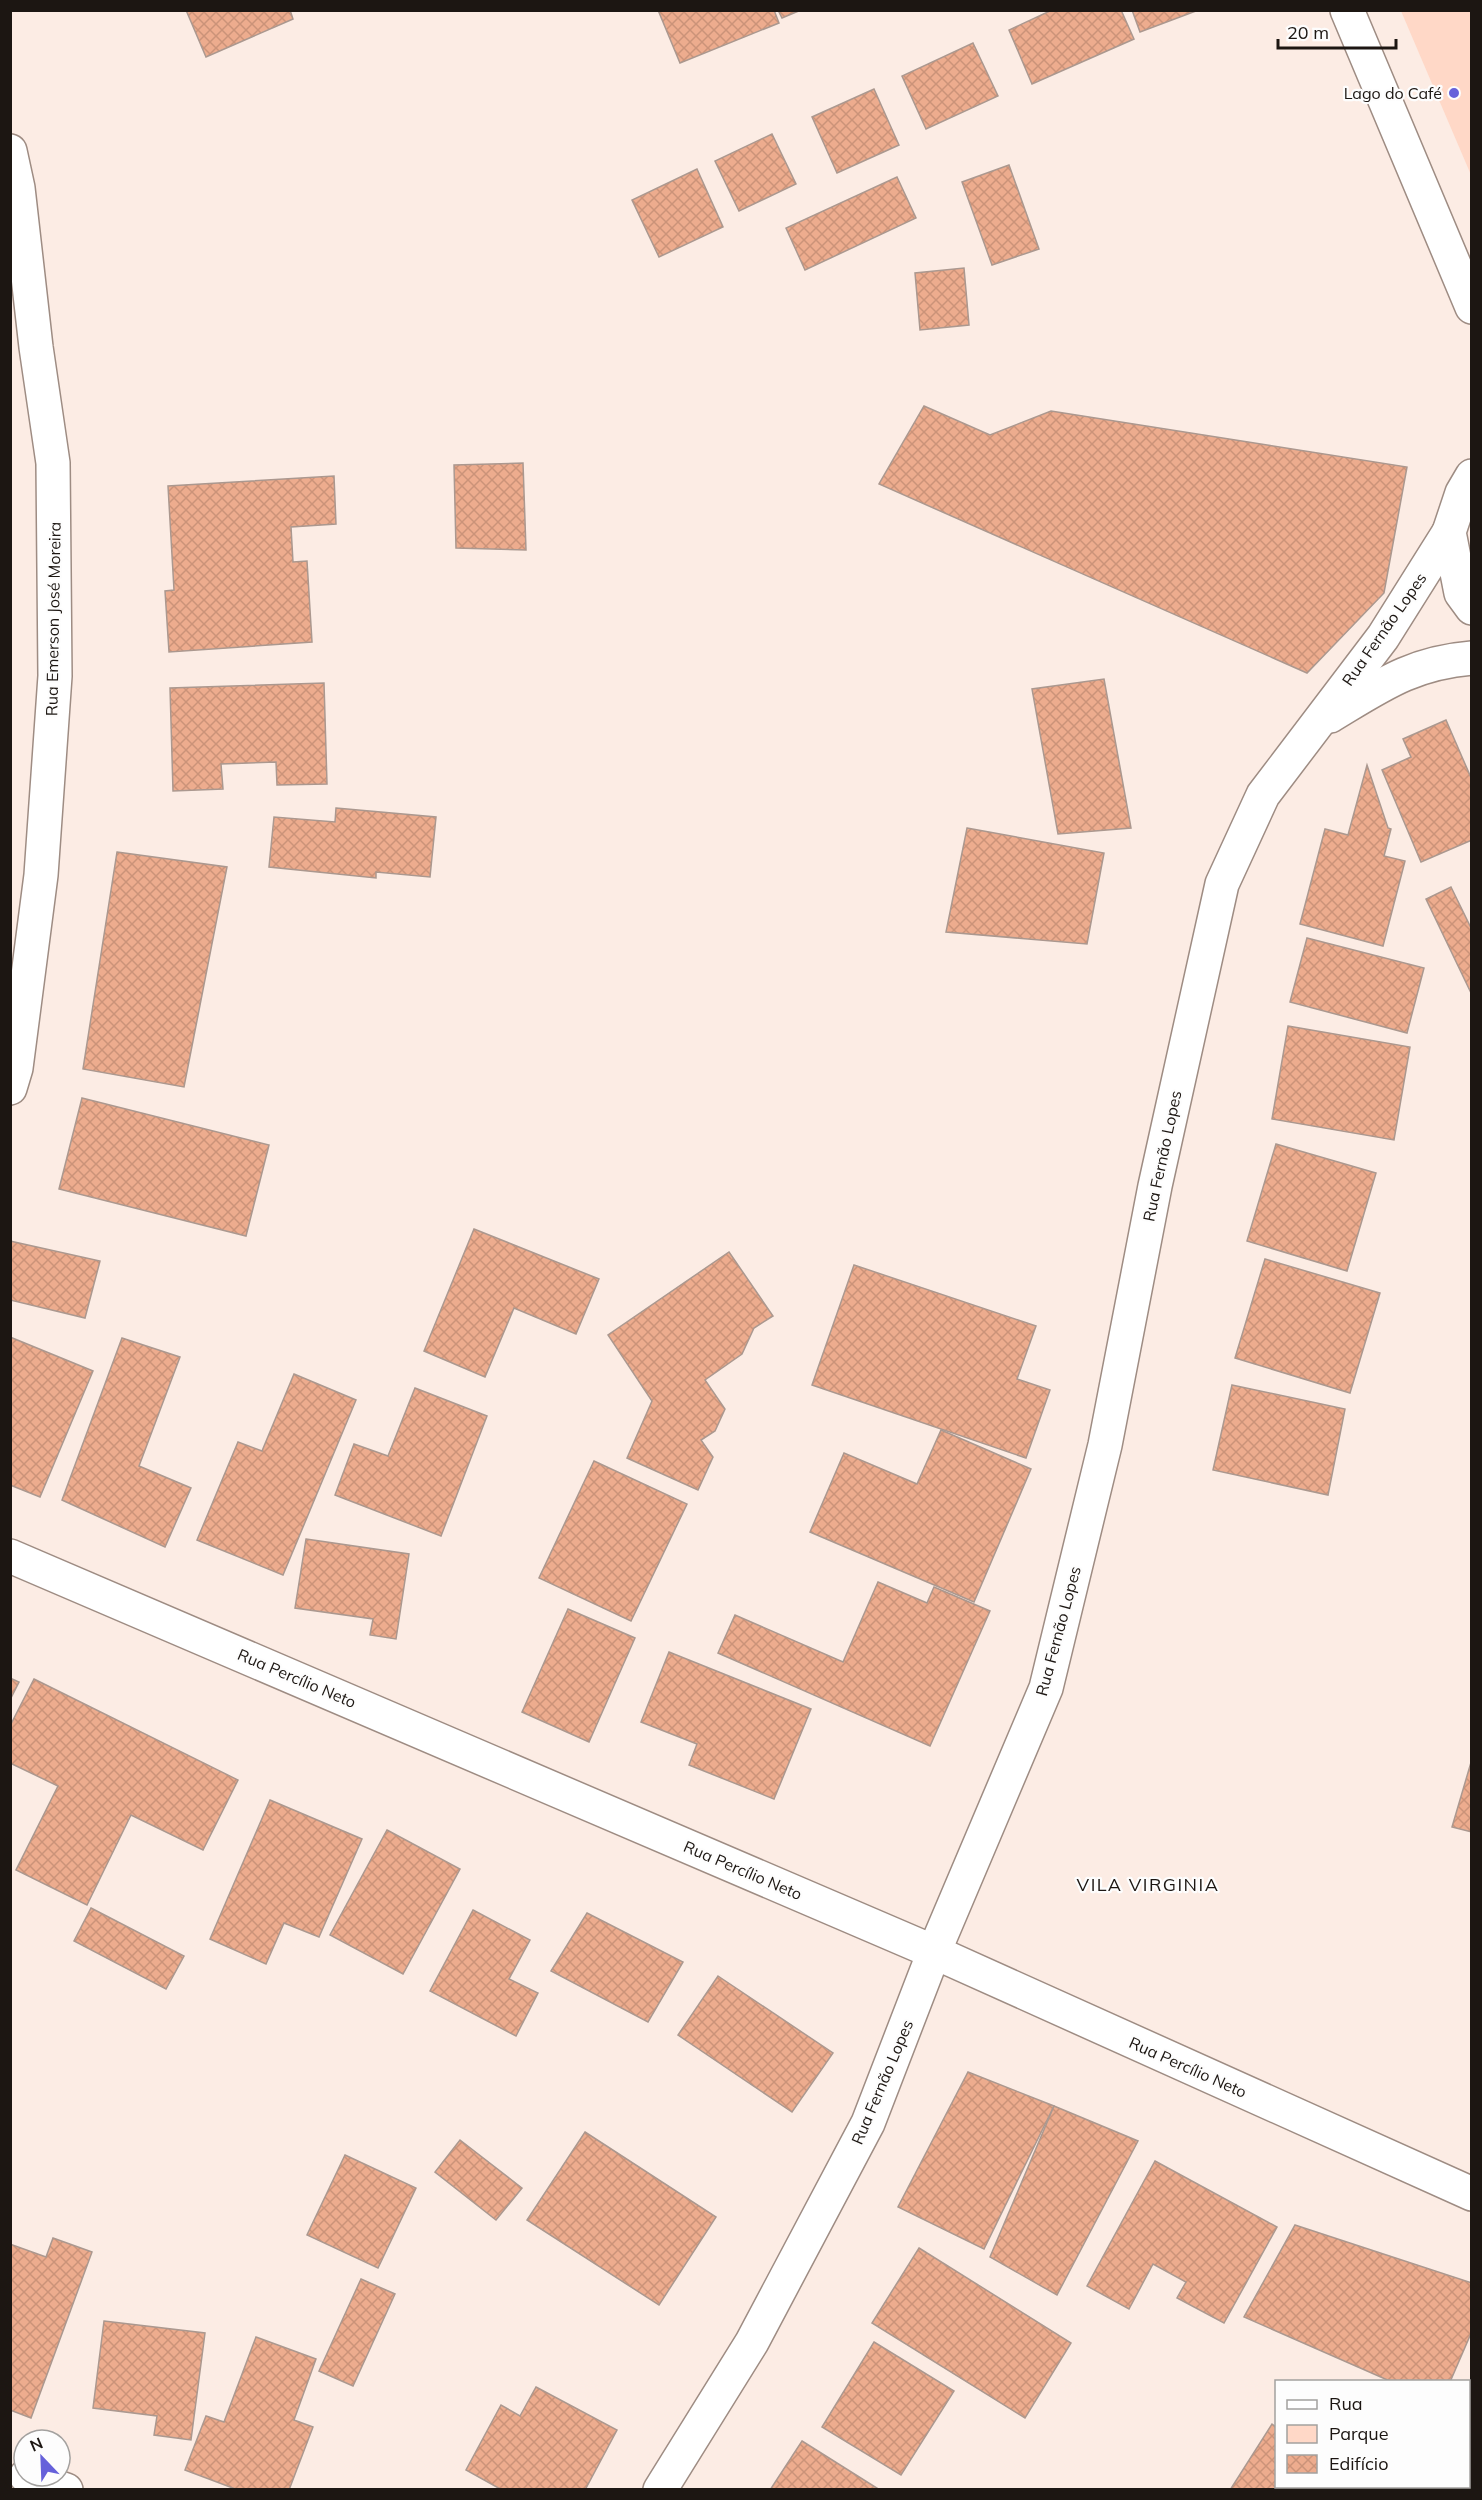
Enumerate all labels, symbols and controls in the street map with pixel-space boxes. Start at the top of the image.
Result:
scale bar [1278,12,1396,50]
text: 20 m [1287,21,1329,44]
place label: Lago do Café [1344,83,1442,103]
marker: Lago do Café [1447,86,1461,100]
street label: Rua Emerson José Moreira [41,522,65,716]
street label: Rua Fernão Lopes [1337,569,1431,689]
street label: Rua Fernão Lopes [1138,1089,1186,1223]
street label: Rua Fernão Lopes [1031,1564,1085,1698]
street label: Rua Percílio Neto [235,1644,359,1712]
street label: Rua Percílio Neto [681,1836,805,1904]
district label: VILA VIRGINIA [1077,1873,1219,1896]
street label: Rua Fernão Lopes [847,2017,917,2147]
street label: Rua Percílio Neto [1126,2032,1250,2102]
legend [1275,2380,1470,2488]
text: Rua [1329,2392,1363,2415]
text: Parque [1329,2422,1388,2445]
north arrow [12,2428,72,2488]
text: N [27,2433,46,2456]
text: Edifício [1329,2452,1388,2475]

